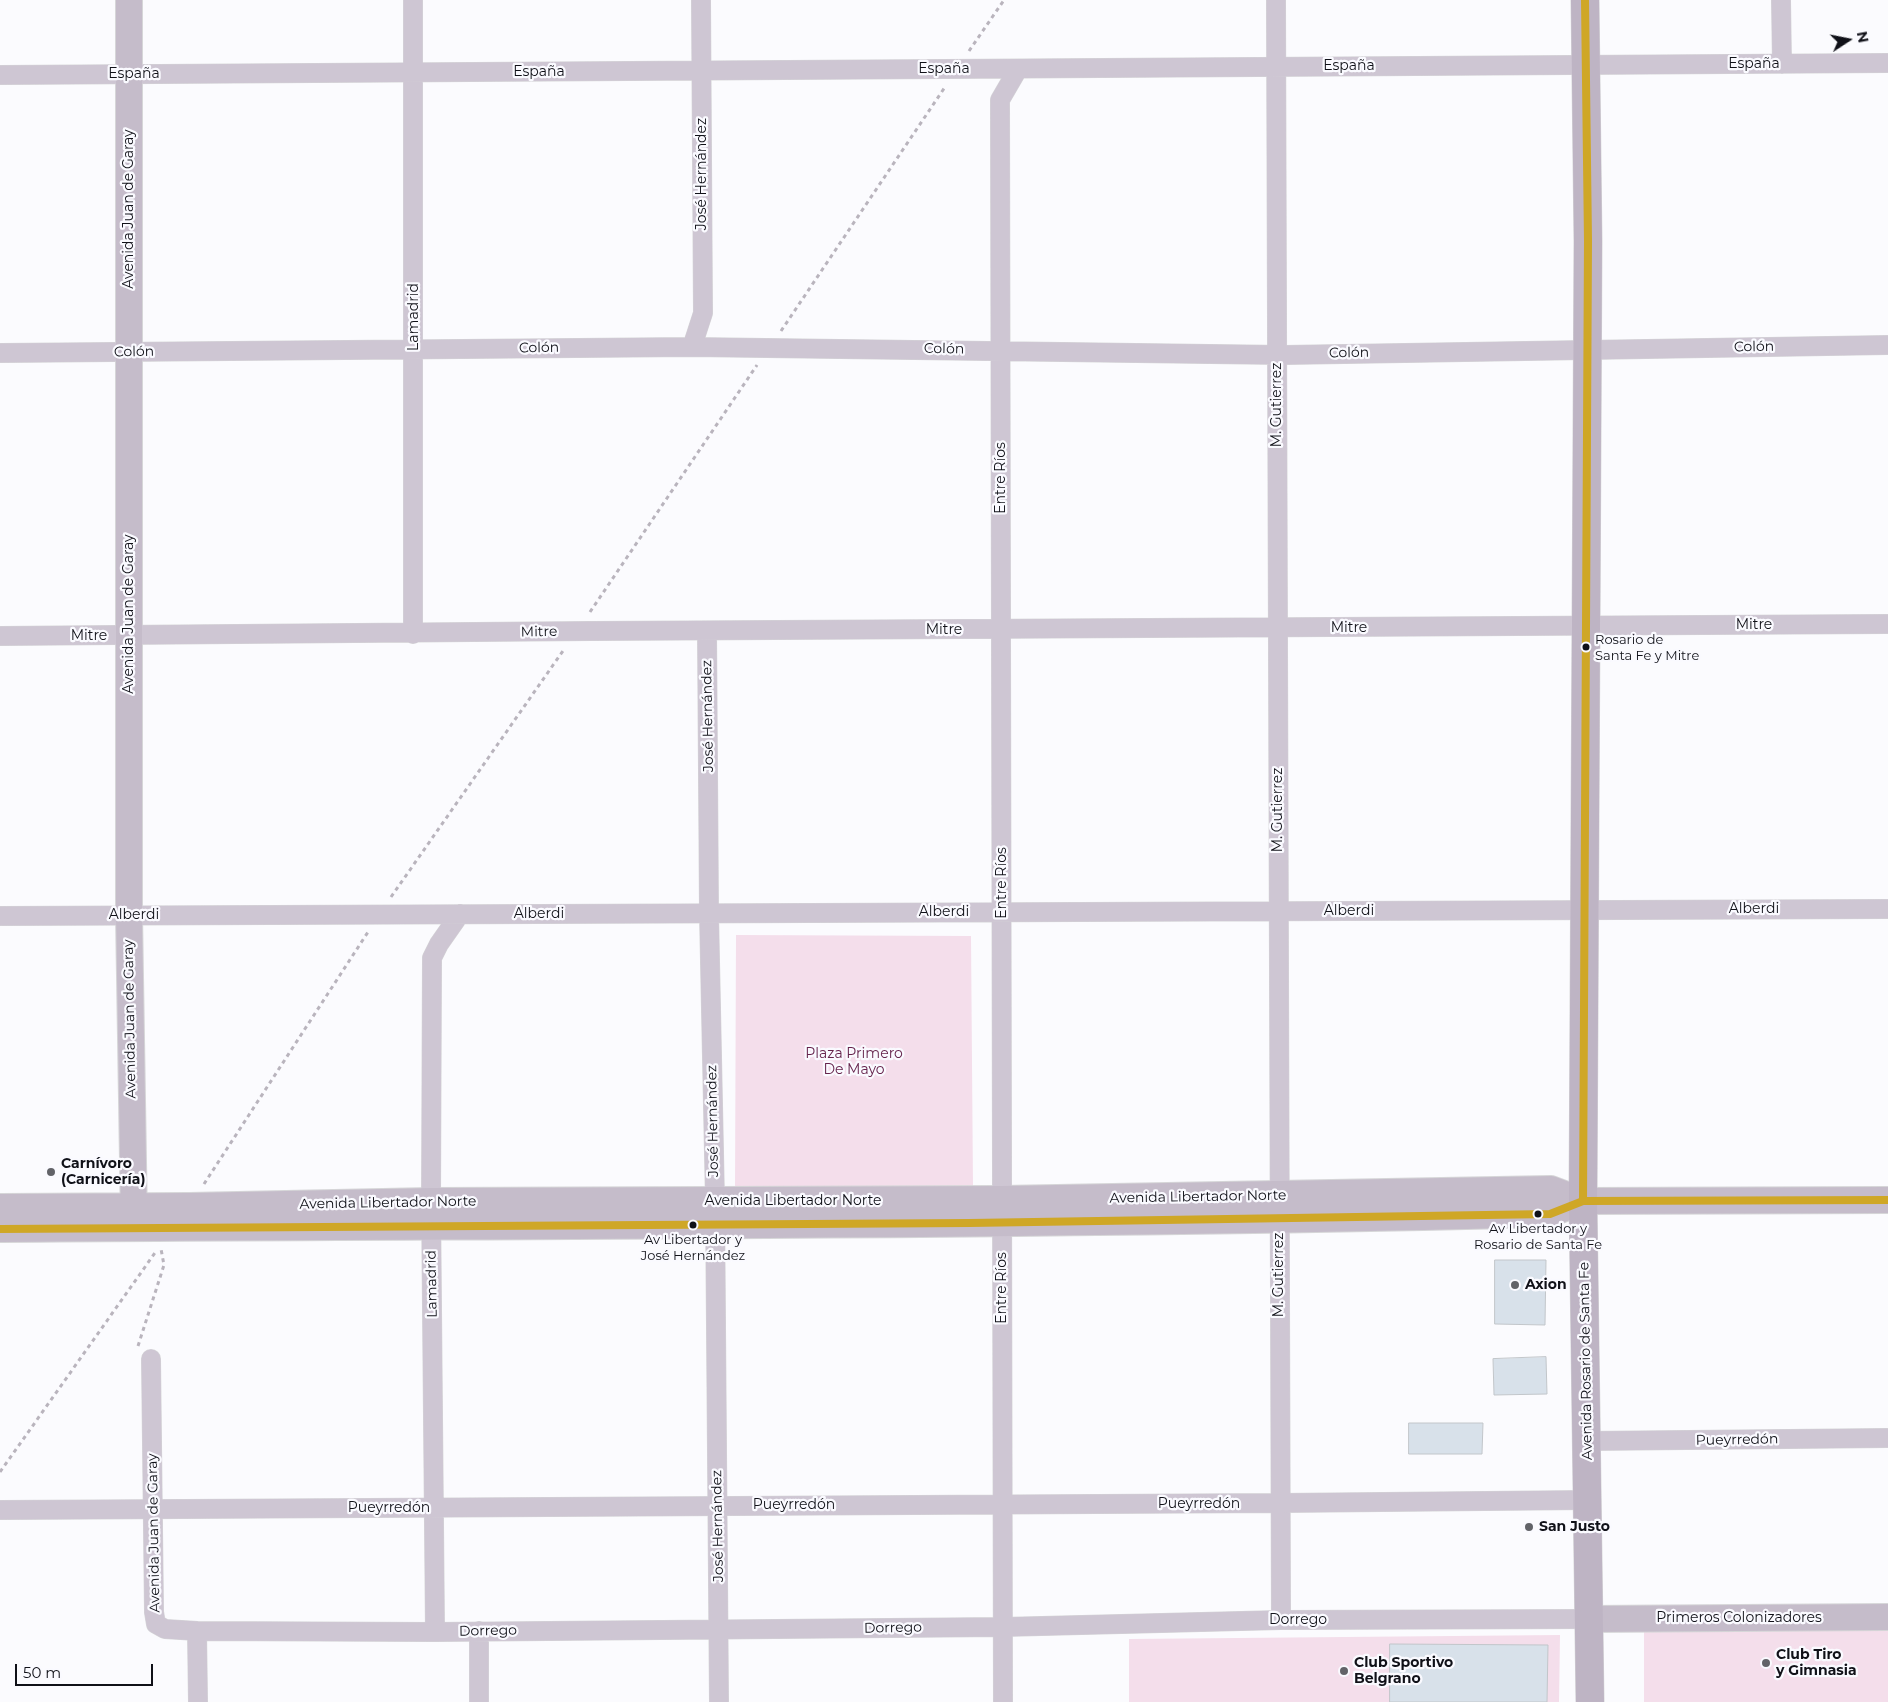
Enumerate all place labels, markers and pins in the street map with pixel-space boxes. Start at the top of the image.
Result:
place label: Rosario de Santa Fe y Mitre [1595,632,1699,663]
marker: Rosario de Santa Fe y Mitre [1581,642,1591,652]
place label: Carnívoro (Carnicería) [61,1156,145,1188]
marker: Carnívoro (Carnicería) [45,1166,57,1178]
marker: Av Libertador y Rosario de Santa Fe [1533,1209,1543,1219]
marker: Av Libertador y José Hernández [688,1220,698,1230]
place label: Av Libertador y Rosario de Santa Fe [1474,1221,1602,1252]
place label: Av Libertador y José Hernández [641,1232,745,1263]
place label: Axion [1525,1277,1567,1293]
marker: Axion [1509,1279,1521,1291]
place label: San Justo [1539,1519,1610,1535]
marker: San Justo [1523,1521,1535,1533]
place label: Club Tiro y Gimnasia [1776,1647,1857,1680]
place label: Club Sportivo Belgrano [1354,1655,1453,1688]
marker: Club Tiro y Gimnasia [1760,1657,1772,1669]
marker: Club Sportivo Belgrano [1338,1665,1350,1677]

